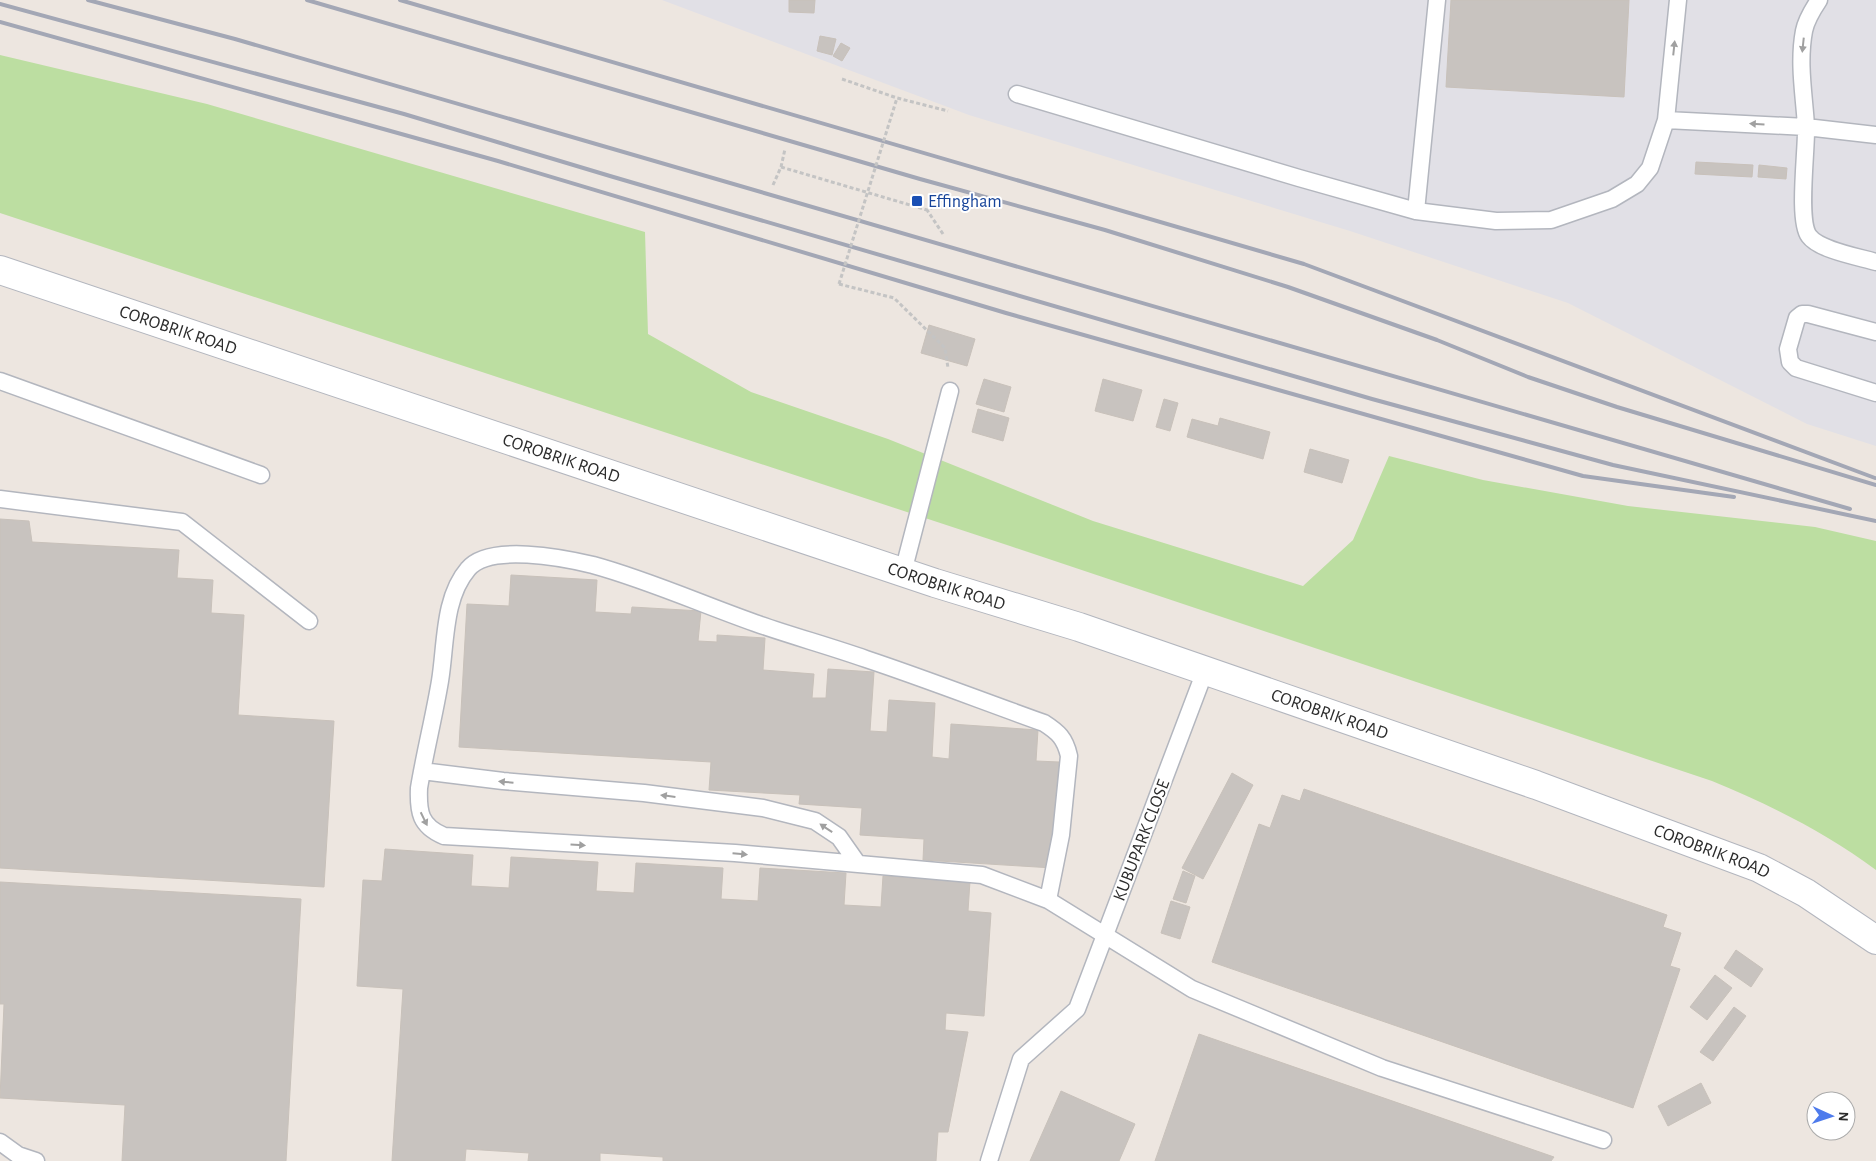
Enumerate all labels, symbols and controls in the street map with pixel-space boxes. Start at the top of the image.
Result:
one-way arrow [1798,37,1806,53]
one-way arrow [1670,40,1678,56]
one-way arrow [1749,120,1765,128]
place label: Effingham [928,193,1002,211]
marker: Effingham [910,194,924,208]
street label: COROBRIK ROAD [117,303,239,359]
street label: COROBRIK ROAD [500,431,622,487]
street label: COROBRIK ROAD [885,560,1007,614]
street label: COROBRIK ROAD [1269,686,1390,743]
one-way arrow [498,777,514,785]
street label: KUBUPARK CLOSE [1110,777,1173,904]
one-way arrow [660,792,676,800]
one-way arrow [419,811,428,826]
street label: COROBRIK ROAD [1651,822,1773,882]
one-way arrow [819,823,833,833]
one-way arrow [570,841,586,849]
one-way arrow [732,850,748,858]
north arrow [1806,1091,1856,1141]
text: N [1836,1111,1850,1122]

